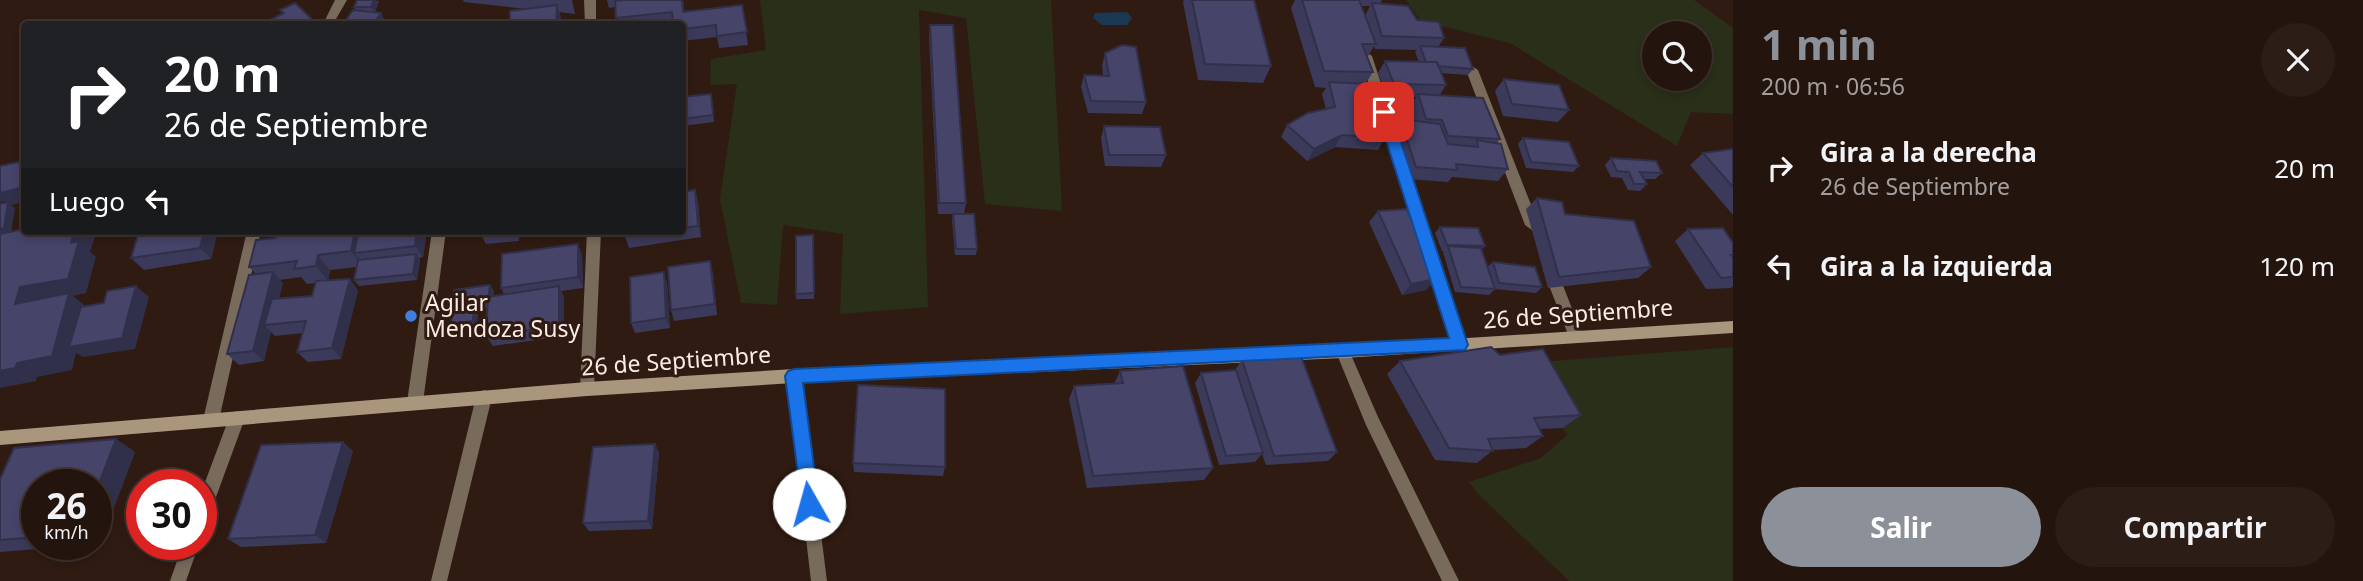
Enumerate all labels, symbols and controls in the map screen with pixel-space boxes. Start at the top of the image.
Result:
text: 1 min [1761,15,1877,72]
map controls [1642,21,1712,91]
button: search [1642,21,1712,91]
button: close [2261,23,2335,97]
text: 20 m [164,40,281,106]
icon: right [49,49,140,140]
text: 200 m · 06:56 [1761,70,1905,102]
pin [1354,82,1414,142]
icon: arrive [1365,93,1403,131]
text: 26 de Septiembre [164,103,428,146]
text: Gira a la derecha [1820,134,2037,170]
icon: right [1761,149,1799,187]
text: 20 m [2274,150,2335,186]
text: 26 de Septiembre [1820,170,2010,202]
icon: left [139,182,177,220]
text: Luego [49,183,125,219]
icon: left [1761,247,1799,285]
text: Gira a la izquierda [1820,248,2053,284]
text: 120 m [2259,248,2335,284]
place label: Agilar Mendoza Susy [425,286,580,344]
street label: 26 de Septiembre [1482,290,1674,336]
marker: Agilar Mendoza Susy [403,308,419,324]
street label: 26 de Septiembre [580,337,772,383]
position arrow [772,467,846,541]
speed limit sign: 30 [126,469,217,560]
text: 26 [46,482,87,529]
button: Salir [1761,487,2041,567]
button: Compartir [2055,487,2335,567]
text: km/h [44,520,89,544]

